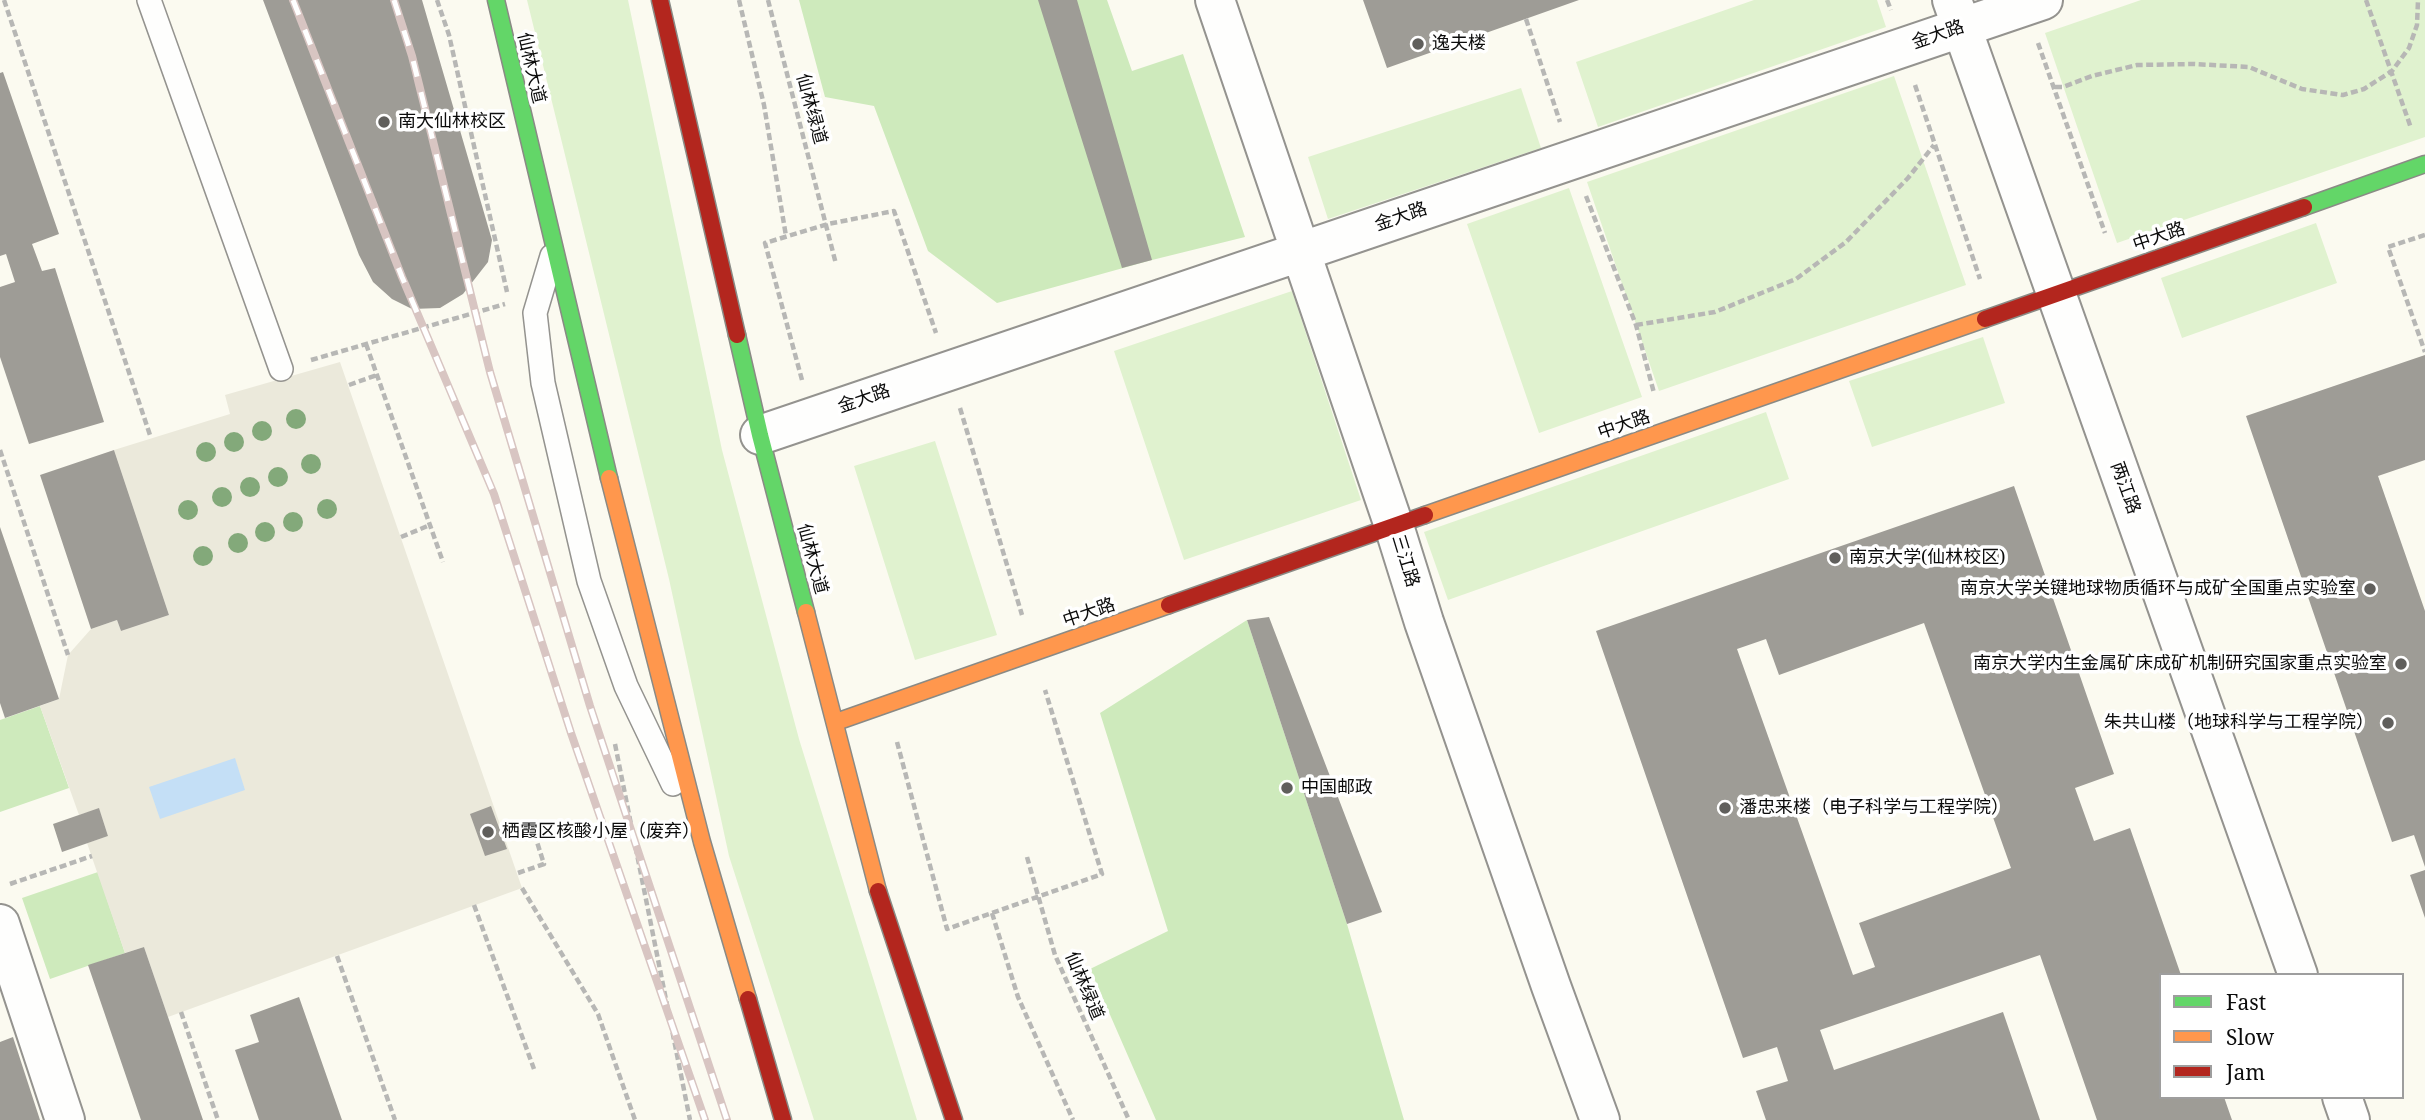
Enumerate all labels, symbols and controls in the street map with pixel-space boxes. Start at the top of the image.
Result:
street label: 金大路 [1909,16,1967,54]
street label: 仙林大道 [512,30,550,106]
place label: 逸夫楼 [1432,33,1486,55]
marker: 逸夫楼 [1410,36,1426,52]
street label: 仙林绿道 [791,71,831,147]
place label: 南大仙林校区 [398,111,506,133]
marker: 南大仙林校区 [376,114,392,130]
street label: 金大路 [1372,198,1430,236]
street label: 中大路 [2130,218,2188,256]
street label: 金大路 [835,380,893,418]
street label: 中大路 [1595,406,1653,444]
street label: 两江路 [2106,459,2144,517]
street label: 仙林大道 [792,521,832,597]
street label: 三江路 [1387,532,1423,590]
place label: 南京大学(仙林校区) [1849,547,2005,569]
marker: 南京大学(仙林校区) [1827,550,1843,566]
place label: 南京大学关键地球物质循环与成矿全国重点实验室 [1960,578,2356,600]
marker: 南京大学关键地球物质循环与成矿全国重点实验室 [2362,581,2378,597]
street label: 中大路 [1060,594,1118,632]
place label: 南京大学内生金属矿床成矿机制研究国家重点实验室 [1973,653,2387,675]
marker: 南京大学内生金属矿床成矿机制研究国家重点实验室 [2393,656,2409,672]
place label: 朱共山楼（地球科学与工程学院） [2104,712,2374,734]
marker: 朱共山楼（地球科学与工程学院） [2380,715,2396,731]
place label: 中国邮政 [1301,777,1373,799]
marker: 中国邮政 [1279,780,1295,796]
place label: 潘忠来楼（电子科学与工程学院） [1739,797,2009,819]
marker: 潘忠来楼（电子科学与工程学院） [1717,800,1733,816]
place label: 栖霞区核酸小屋（废弃） [502,821,700,843]
marker: 栖霞区核酸小屋（废弃） [480,824,496,840]
street label: 仙林绿道 [1060,949,1108,1023]
legend [2159,973,2404,1099]
text: Fast [2226,988,2266,1016]
text: Slow [2226,1023,2274,1051]
text: Jam [2226,1058,2265,1086]

